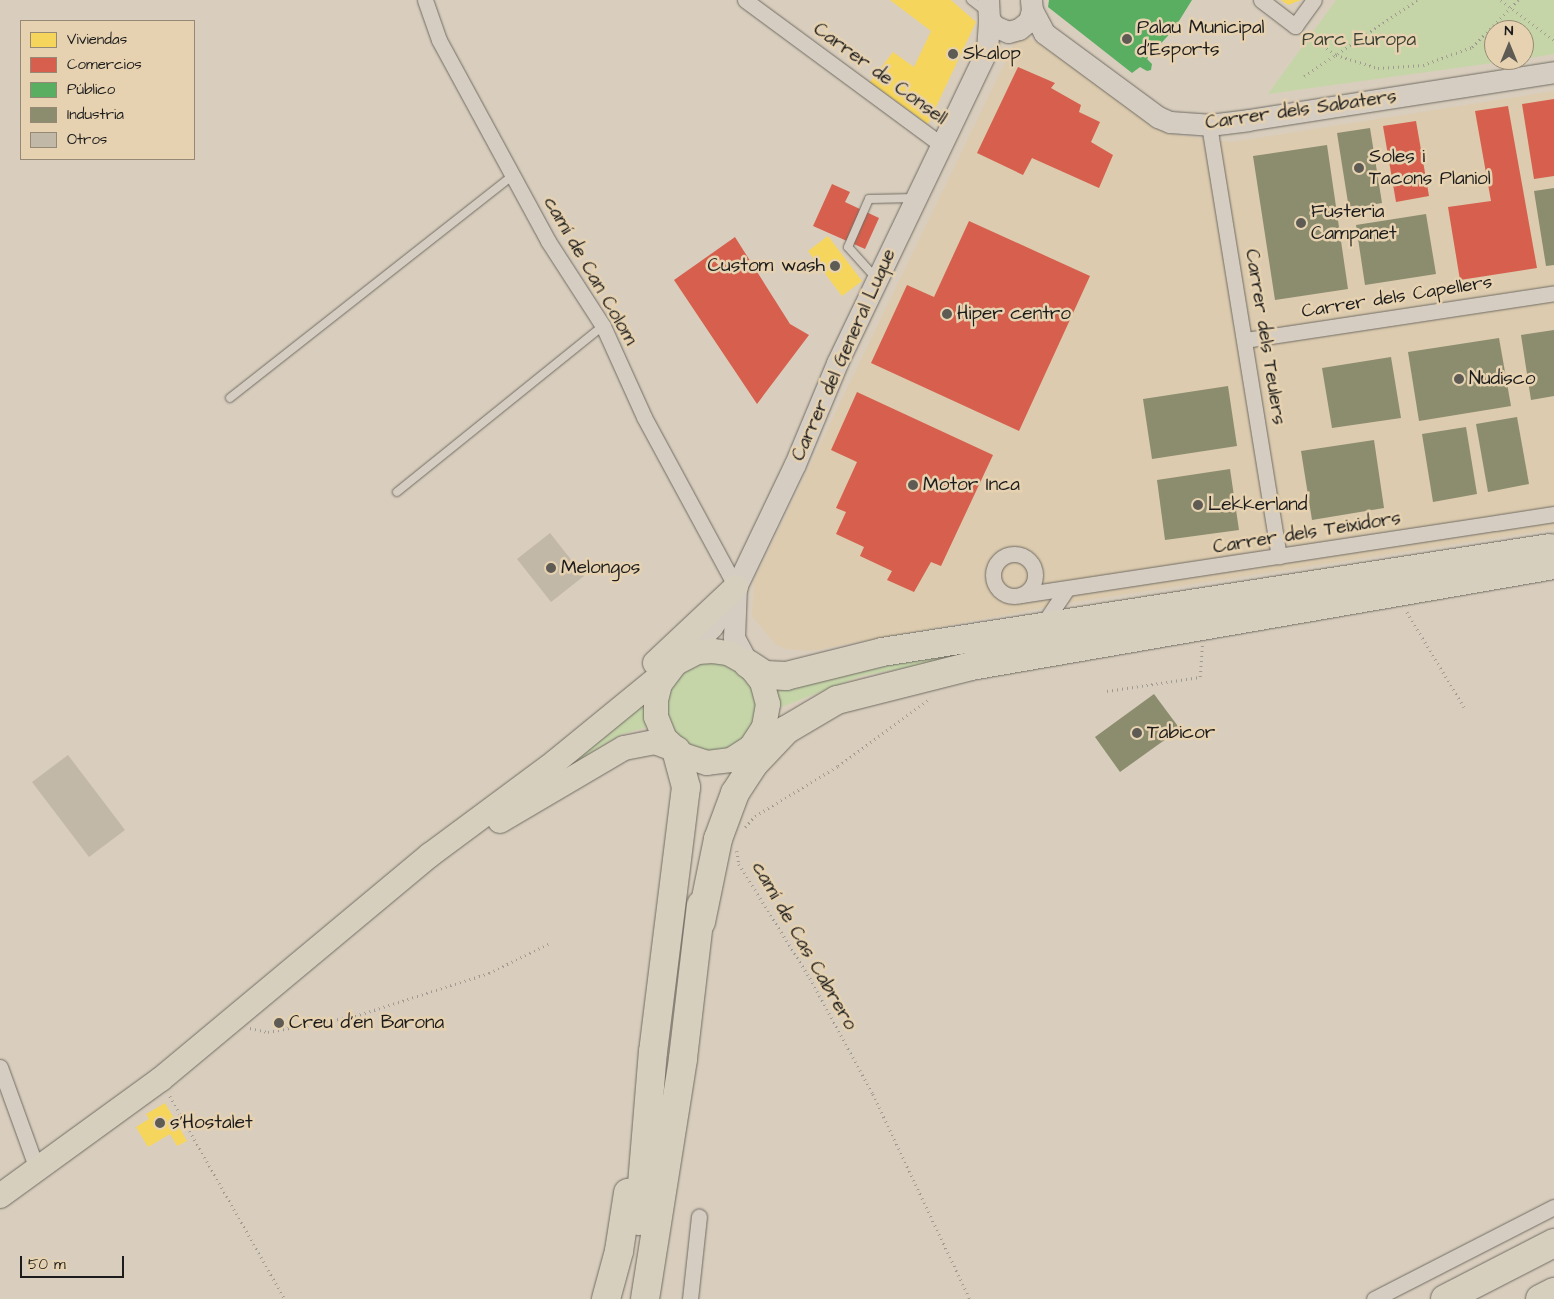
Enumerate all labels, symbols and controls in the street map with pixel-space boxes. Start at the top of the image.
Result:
place label: Palau Municipal d'Esports [1137,17,1265,61]
street label: Carrer de Consell [809,18,951,130]
legend [20,20,195,160]
north arrow [1484,20,1534,70]
text: N [1505,21,1513,41]
text: Viviendas [67,29,127,50]
park label: Parc Europa [1302,29,1416,51]
marker: Palau Municipal d'Esports [1121,33,1133,45]
place label: Skalop [963,43,1021,65]
marker: Skalop [947,48,959,60]
text: Comercios [67,54,142,75]
text: Público [67,79,115,100]
street label: Carrer dels Sabaters [1204,85,1398,135]
text: Industria [67,104,124,125]
text: Otros [67,129,107,150]
place label: Soles i Tacons Planiol [1369,146,1491,190]
marker: Soles i Tacons Planiol [1353,162,1365,174]
street label: camí de Can Colom [538,193,642,349]
place label: Fusteria Campanet [1311,201,1397,245]
marker: Fusteria Campanet [1295,217,1307,229]
street label: Carrer del General Luque [787,246,901,464]
street label: Carrer dels Teulers [1240,247,1290,427]
place label: Custom wash [708,255,825,277]
marker: Custom wash [829,260,841,272]
street label: Carrer dels Capellers [1300,271,1494,323]
place label: Hiper centro [957,303,1071,325]
marker: Hiper centro [941,308,953,320]
place label: Nudisco [1469,368,1535,390]
marker: Nudisco [1453,373,1465,385]
place label: Motor Inca [923,474,1020,496]
marker: Motor Inca [907,479,919,491]
place label: Lekkerland [1208,494,1307,516]
marker: Lekkerland [1192,499,1204,511]
street label: Carrer dels Teixidors [1211,507,1403,559]
place label: Melongos [561,557,640,579]
marker: Melongos [545,562,557,574]
place label: Tabicor [1147,722,1215,744]
marker: Tabicor [1131,727,1143,739]
street label: camí de Cas Cabrero [746,858,862,1034]
place label: Creu d’en Barona [289,1012,444,1034]
marker: Creu d’en Barona [273,1017,285,1029]
place label: s'Hostalet [170,1112,253,1134]
marker: s'Hostalet [154,1117,166,1129]
scale bar [22,1246,126,1278]
text: 50 m [28,1254,66,1275]

